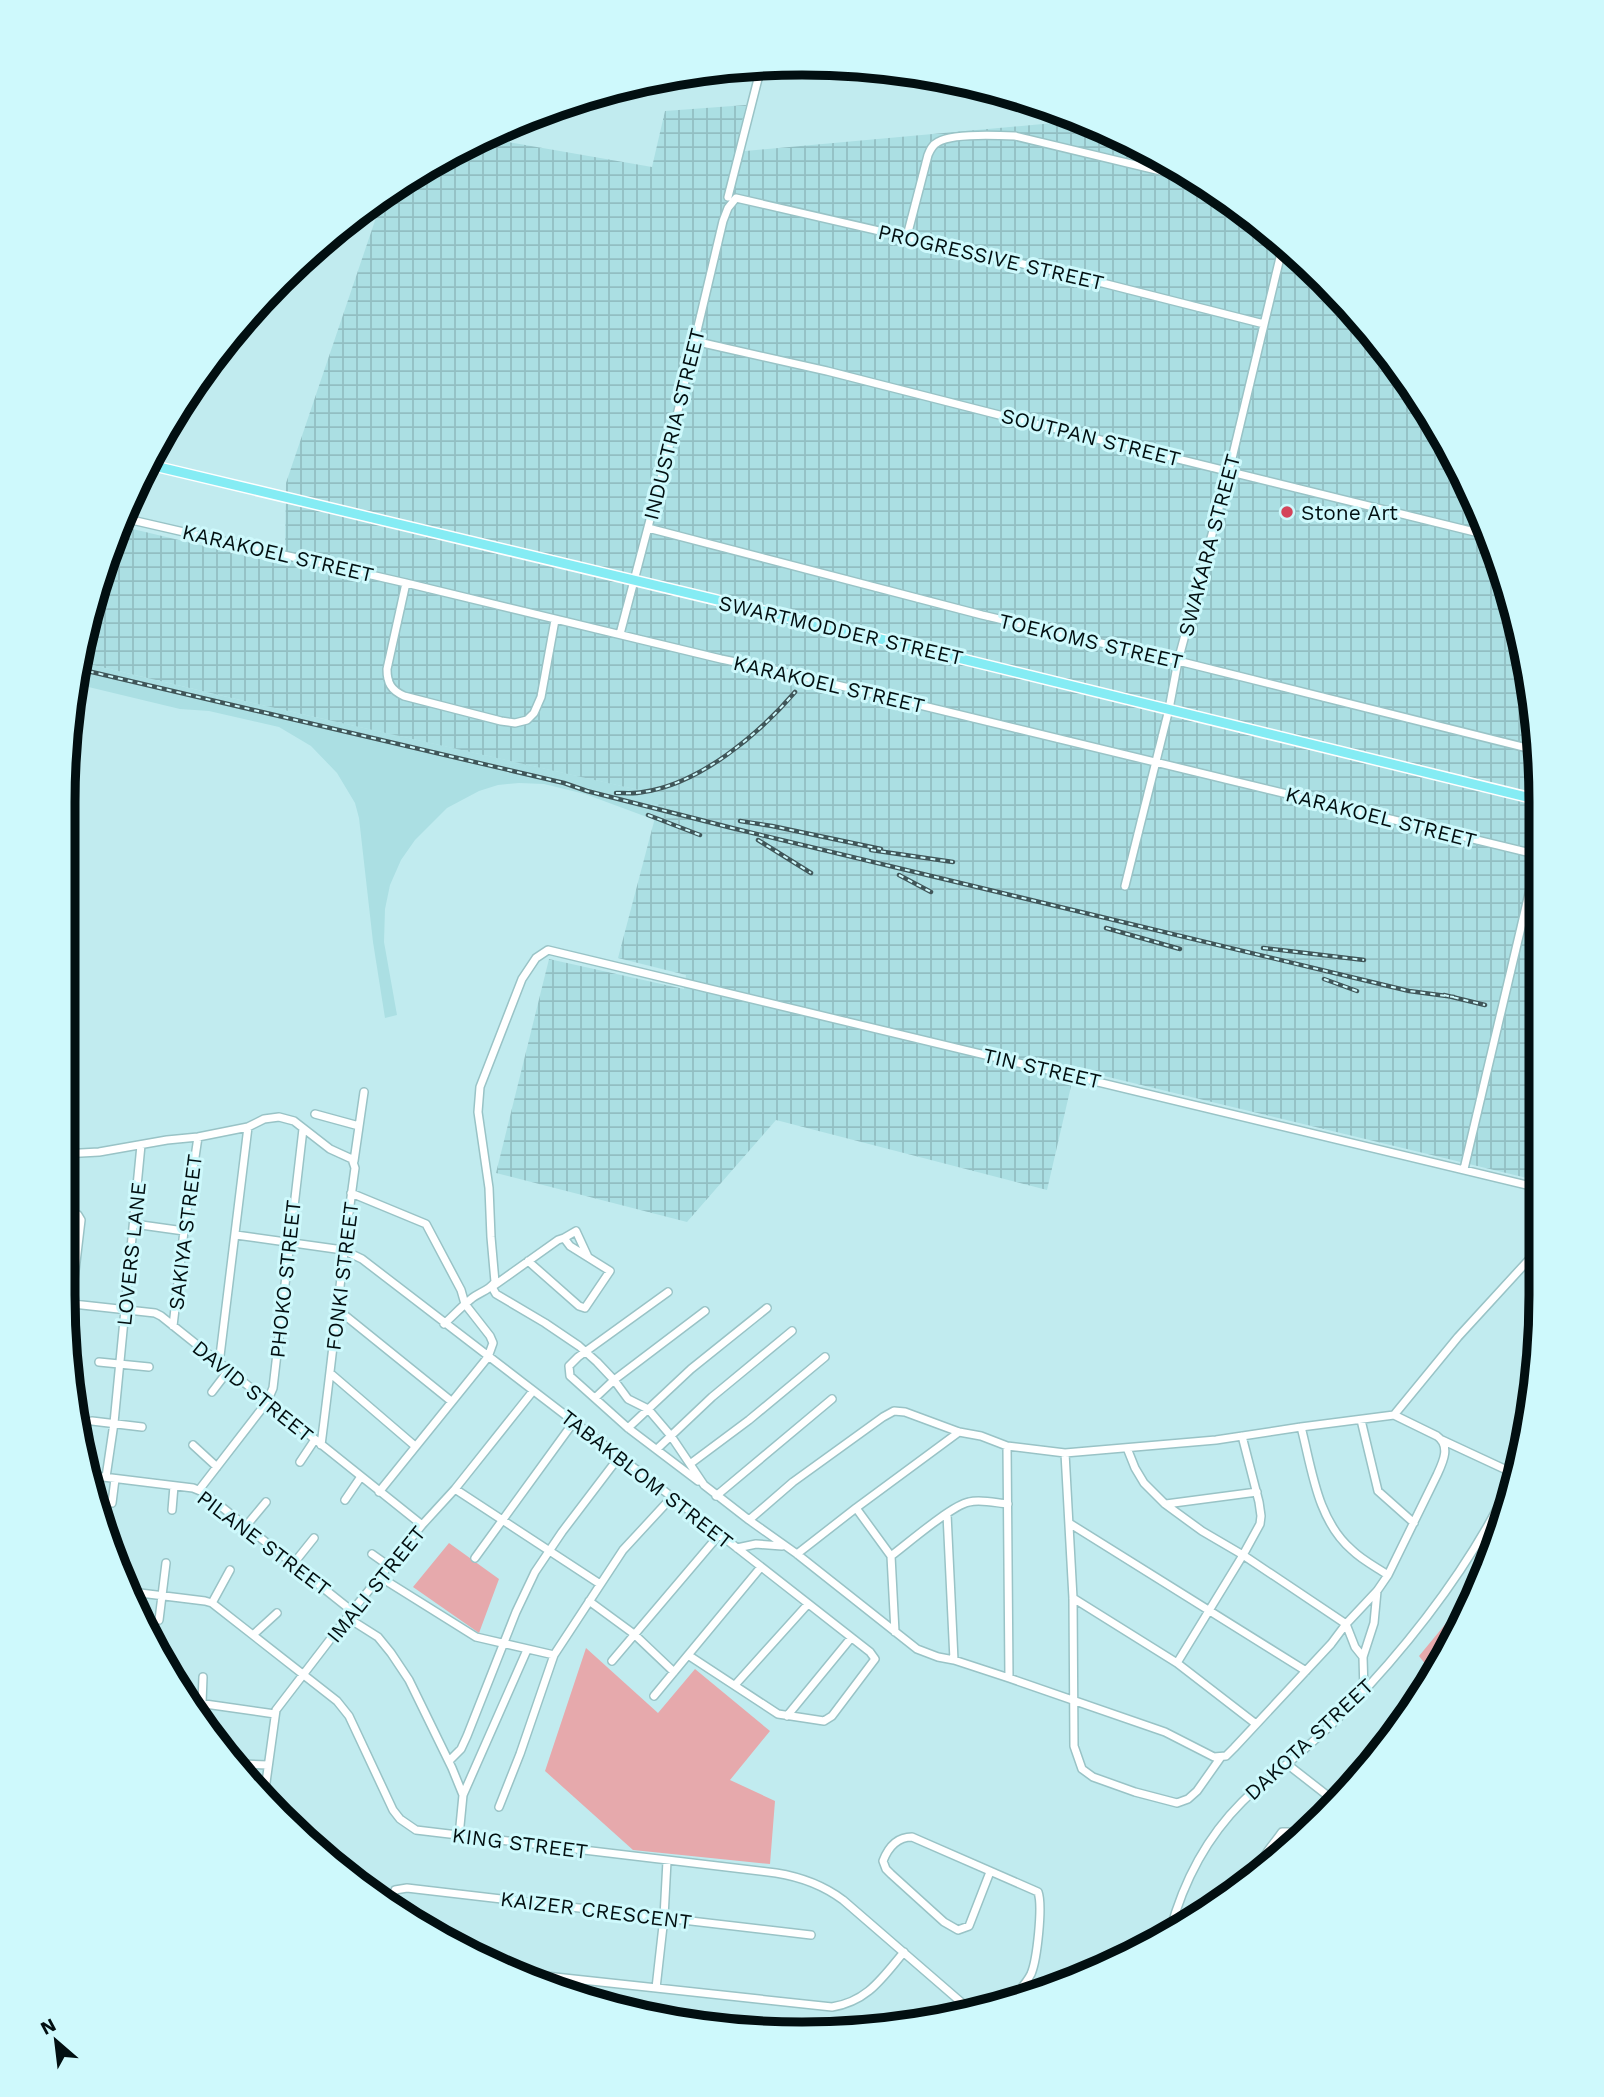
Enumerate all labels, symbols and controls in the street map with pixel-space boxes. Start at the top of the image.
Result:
street label: PROGRESSIVE STREET [876,219,1107,295]
street label: INDUSTRIA STREET [638,325,710,522]
street label: SOUTPAN STREET [999,403,1184,471]
street label: SWAKARA STREET [1173,451,1245,639]
place label: Stone Art [1301,500,1398,525]
marker: Stone Art [1279,504,1295,520]
street label: KARAKOEL STREET [180,519,377,587]
street label: SWARTMODDER STREET [716,590,966,670]
street label: TOEKOMS STREET [997,608,1186,674]
street label: KARAKOEL STREET [731,650,928,718]
street label: KARAKOEL STREET [1283,781,1479,853]
street label: TIN STREET [981,1042,1104,1094]
street label: SAKIYA STREET [163,1152,207,1311]
street label: LOVERS LANE [111,1181,151,1327]
street label: PHOKO STREET [264,1198,306,1359]
street label: FONKI STREET [320,1200,364,1352]
street label: DAVID STREET [187,1335,319,1448]
street label: TABAKBLOM STREET [556,1404,738,1554]
street label: PILANE STREET [192,1485,336,1601]
street label: IMALI STREET [321,1520,431,1647]
street label: DAKOTA STREET [1239,1673,1379,1805]
street label: KING STREET [451,1822,590,1864]
street label: KAIZER CRESCENT [499,1886,693,1934]
north arrow [21,2006,91,2076]
text: N [37,2013,60,2040]

